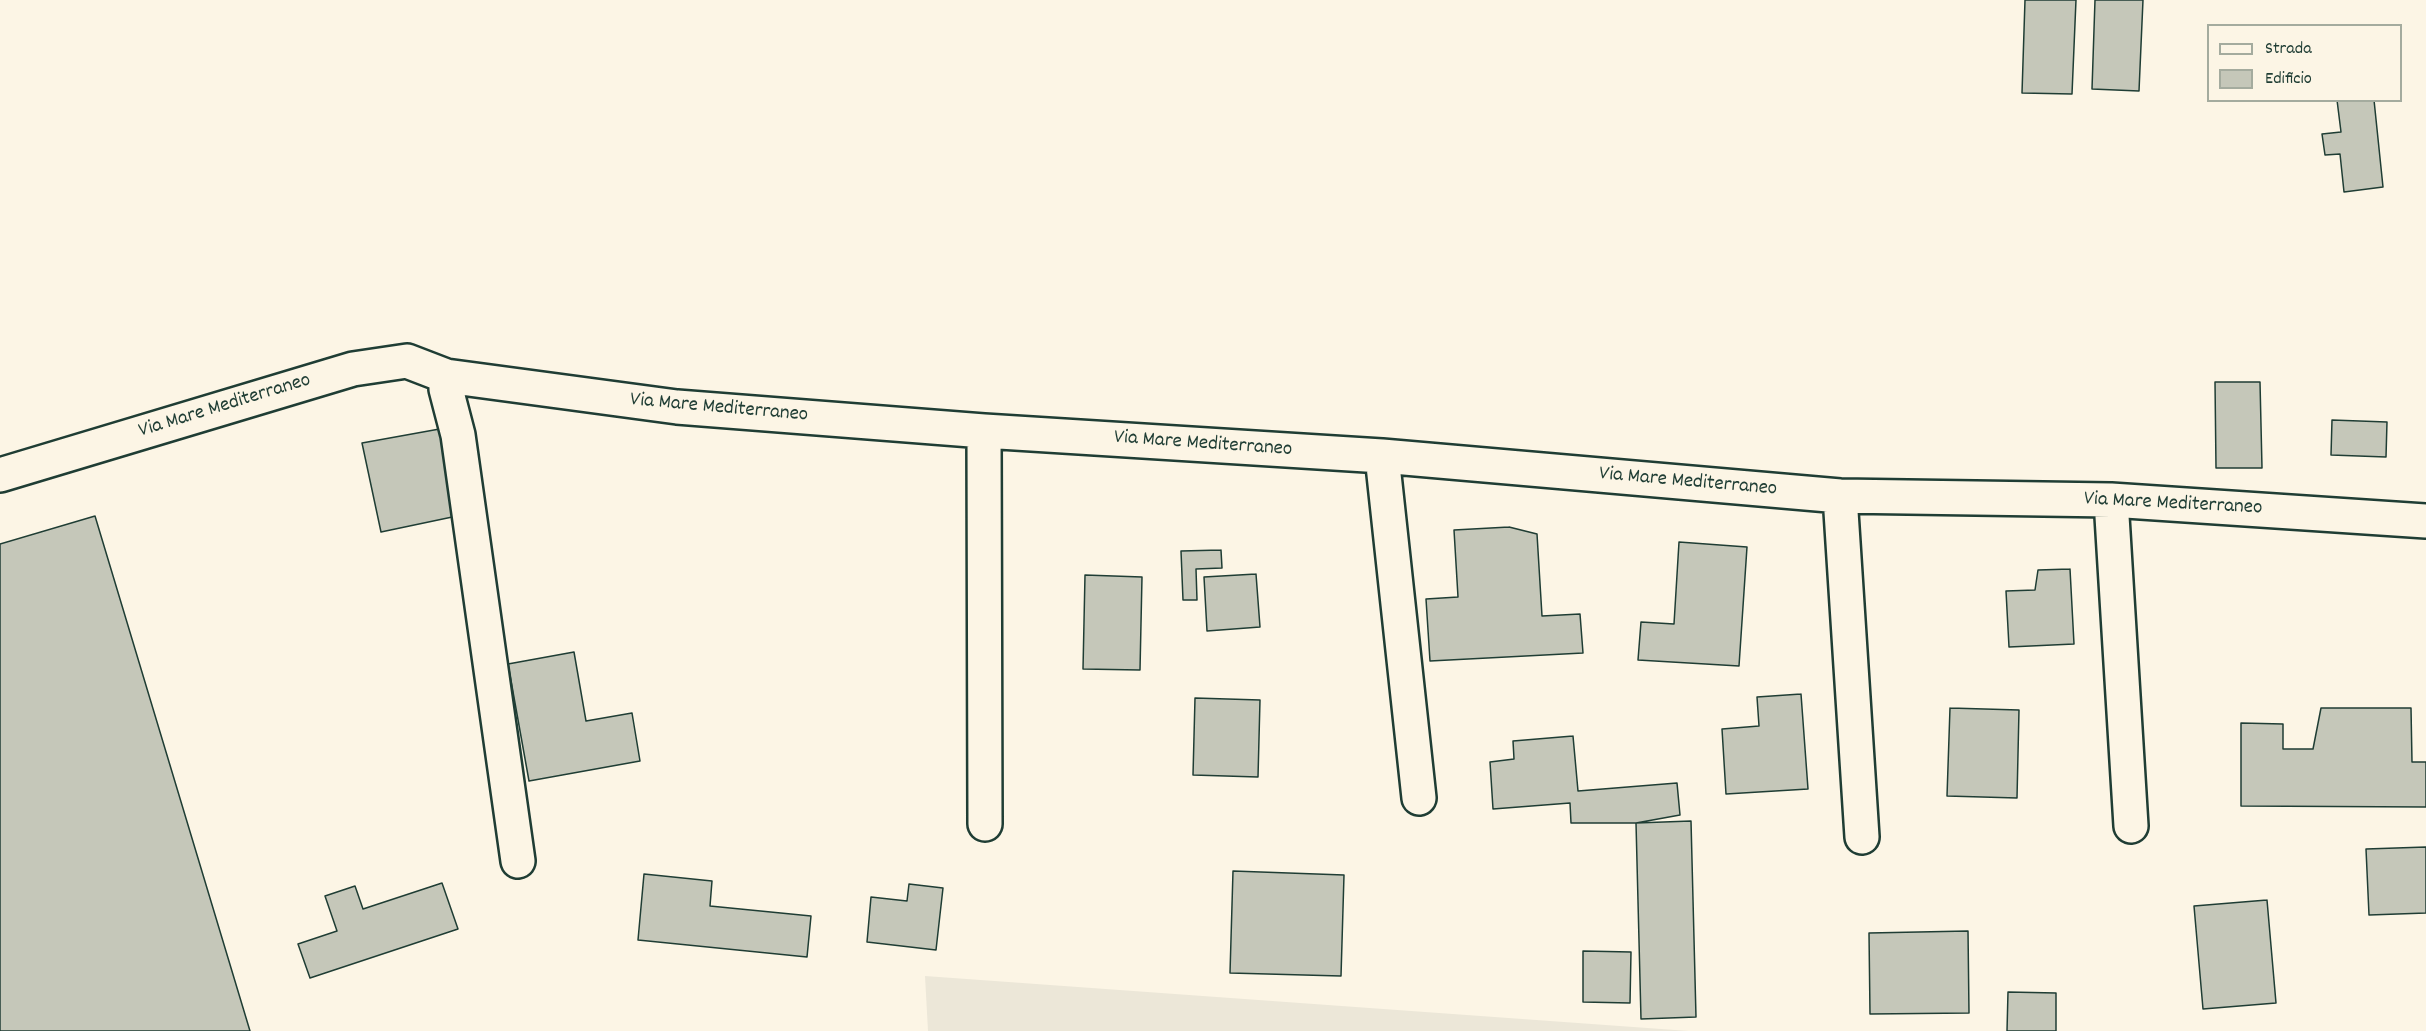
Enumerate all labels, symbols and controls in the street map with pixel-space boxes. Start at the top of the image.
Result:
legend [2207,24,2402,102]
text: Strada [2265,37,2312,62]
text: Edificio [2265,67,2312,92]
street label: Via Mare Mediterraneo [136,369,314,445]
street label: Via Mare Mediterraneo [629,389,809,429]
street label: Via Mare Mediterraneo [1113,426,1293,464]
street label: Via Mare Mediterraneo [1598,463,1778,503]
street label: Via Mare Mediterraneo [2083,488,2263,522]

